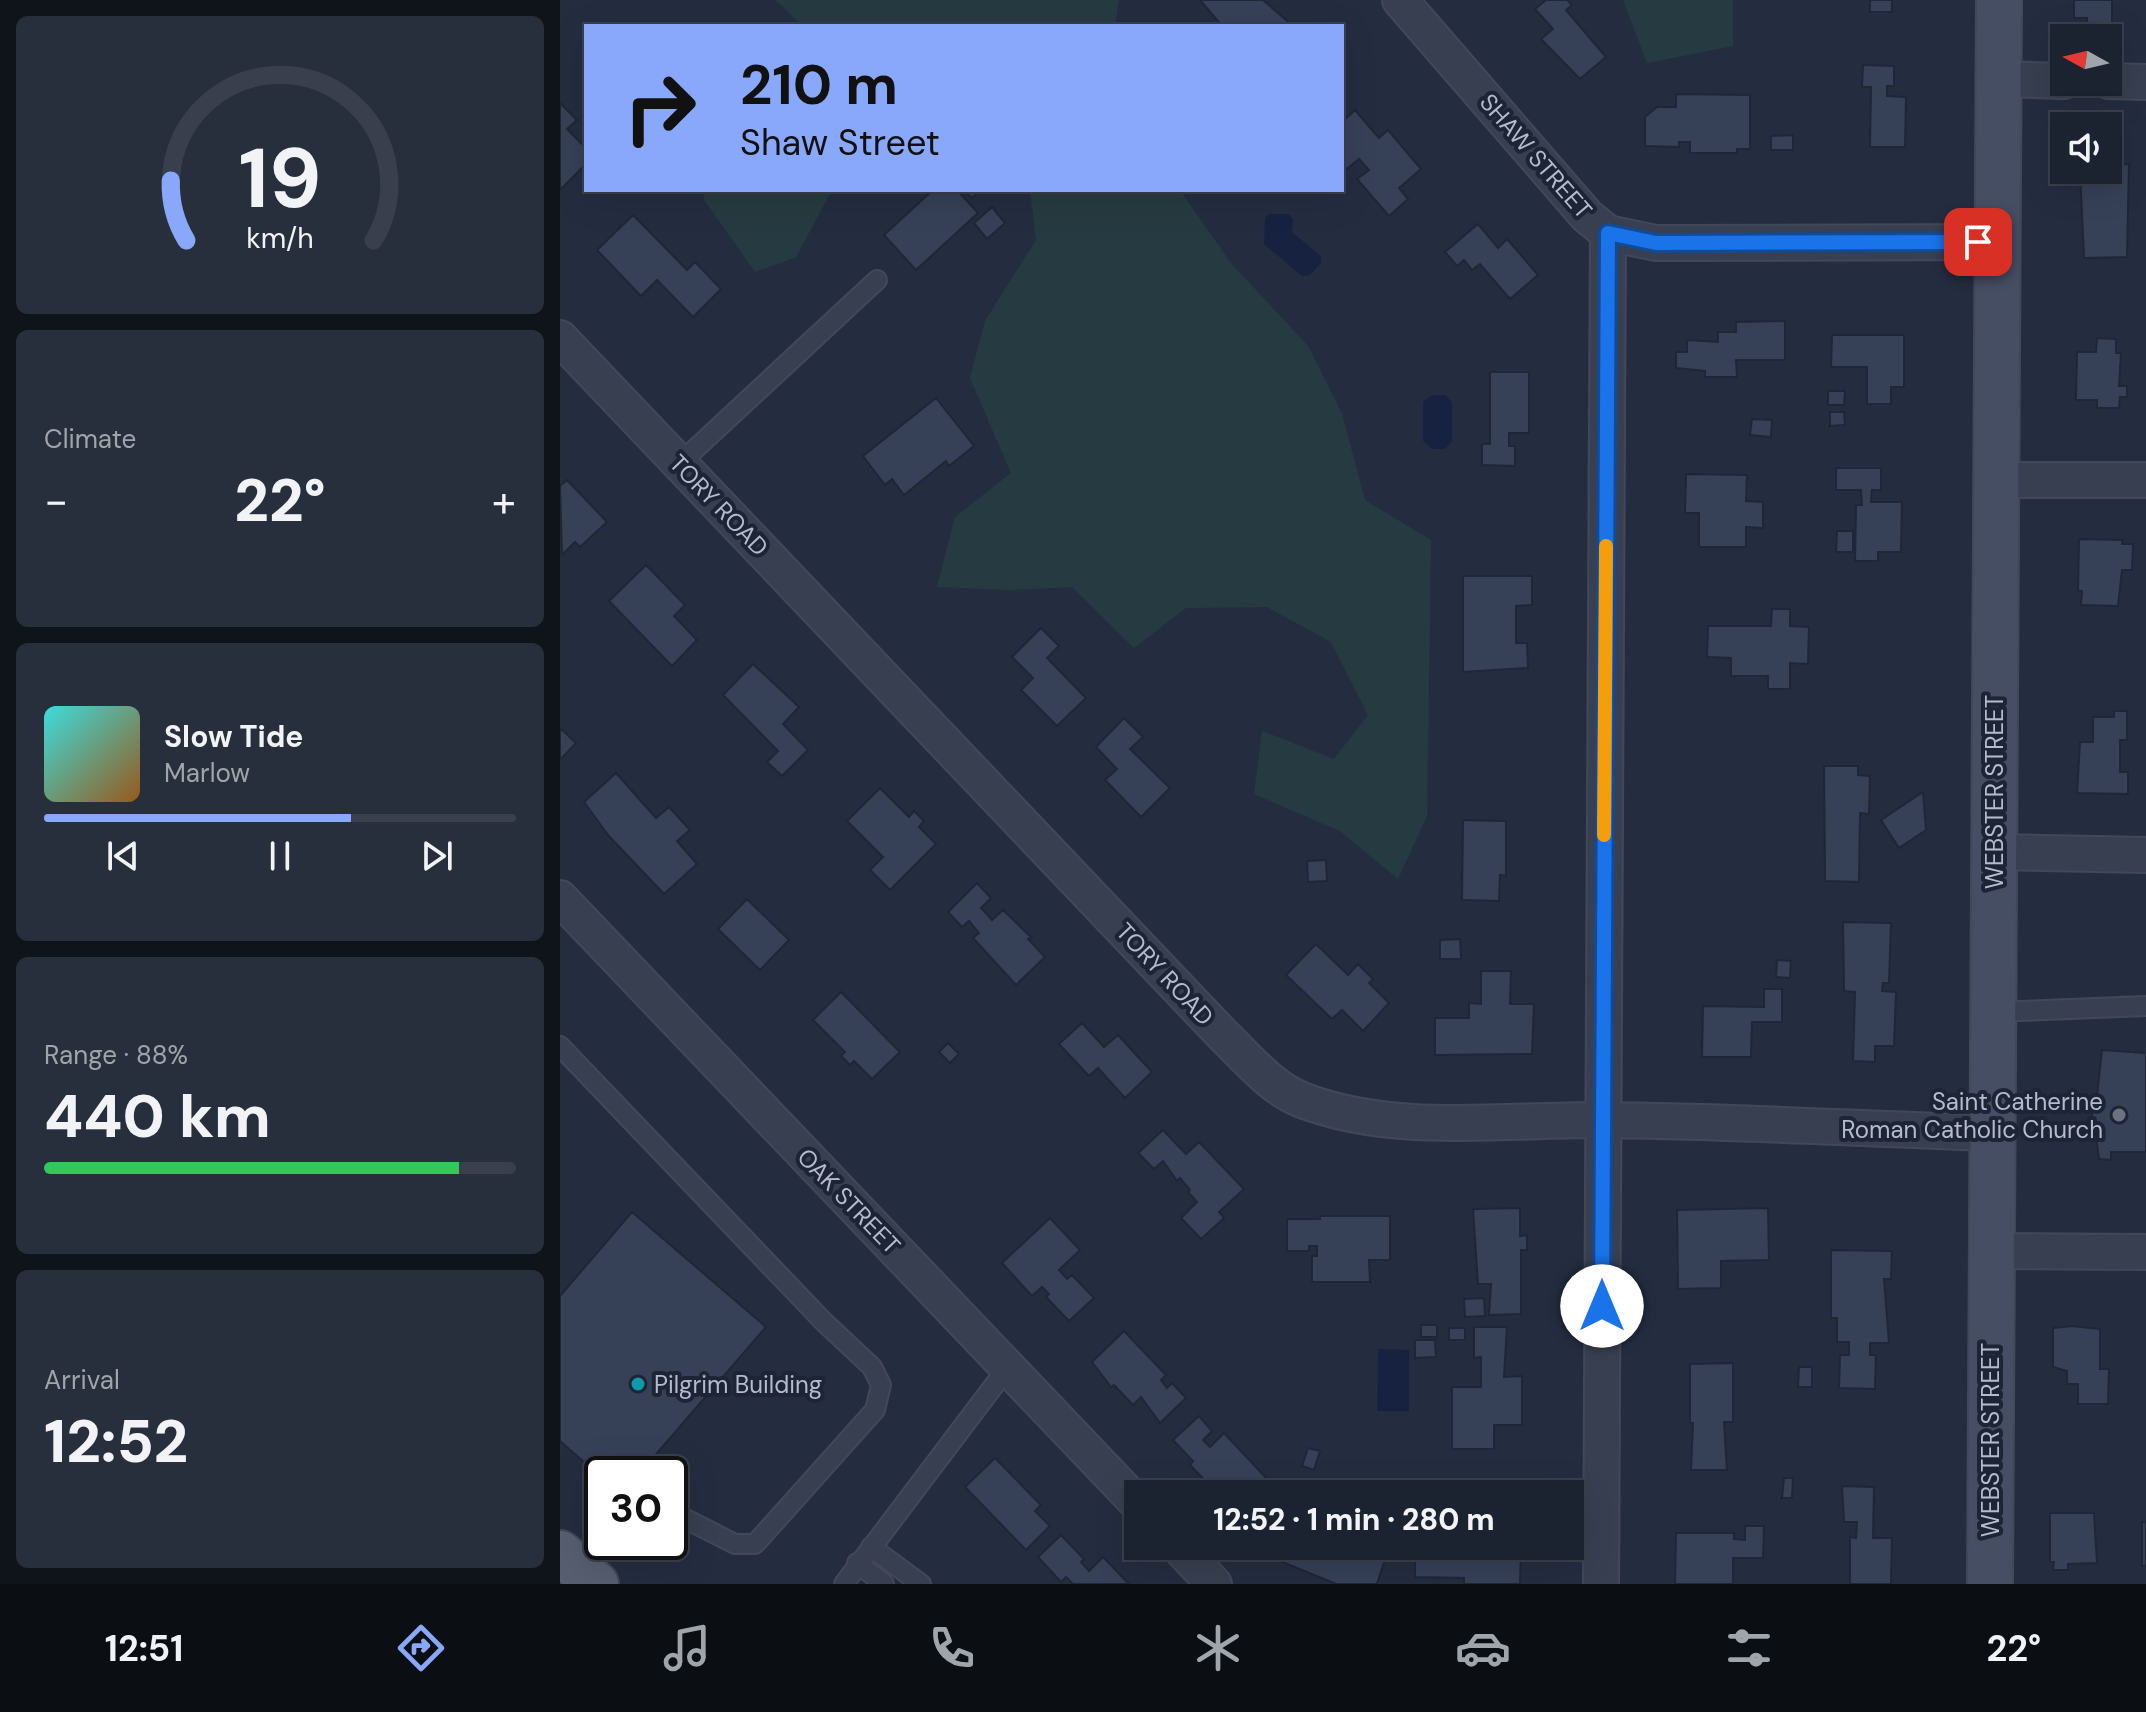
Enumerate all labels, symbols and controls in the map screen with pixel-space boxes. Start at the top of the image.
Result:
north arrow [2050,24,2122,96]
map controls [2050,24,2122,184]
text: 210 m [740,48,898,121]
icon: right [608,56,712,160]
street label: SHAW STREET [1473,87,1599,225]
button: sound [2050,112,2122,184]
text: Shaw Street [740,119,940,166]
text: 19 [238,123,322,232]
pin [1944,208,2012,276]
text: km/h [246,220,314,257]
icon: arrive [1956,220,2000,264]
text: Climate [44,422,136,456]
street label: TORY ROAD [663,448,775,562]
text: 22° [234,461,326,540]
text: − [44,472,68,530]
text: + [492,472,516,530]
street label: WEBSTER STREET [1979,695,2010,889]
text: Slow Tide [164,717,303,756]
text: Marlow [164,756,250,790]
icon: previous [101,834,145,878]
icon: pause [258,834,302,878]
icon: next [415,834,459,878]
street label: TORY ROAD [1110,916,1220,1032]
text: Range · 88% [44,1038,188,1072]
text: 440 km [44,1077,271,1156]
place label: Saint Catherine Roman Catholic Church [1841,1086,2103,1145]
marker: Saint Catherine Roman Catholic Church [2110,1106,2128,1124]
street label: OAK STREET [791,1141,907,1261]
position arrow [1560,1264,1644,1348]
street label: WEBSTER STREET [1975,1343,2006,1537]
text: Arrival [44,1363,120,1397]
place label: Pilgrim Building [654,1369,822,1400]
marker: Pilgrim Building [629,1375,647,1393]
text: 12:52 [44,1402,188,1481]
speed limit sign: 30 [584,1456,688,1560]
text: 12:52 · 1 min · 280 m [1213,1500,1495,1539]
icon: directions [393,1620,449,1676]
icon: music [659,1620,715,1676]
icon: phone [924,1620,980,1676]
icon: climate [1190,1620,1246,1676]
icon: car [1455,1620,1511,1676]
icon: filters [1721,1620,1777,1676]
text: 12:51 [105,1625,183,1672]
text: 22° [1986,1625,2041,1672]

